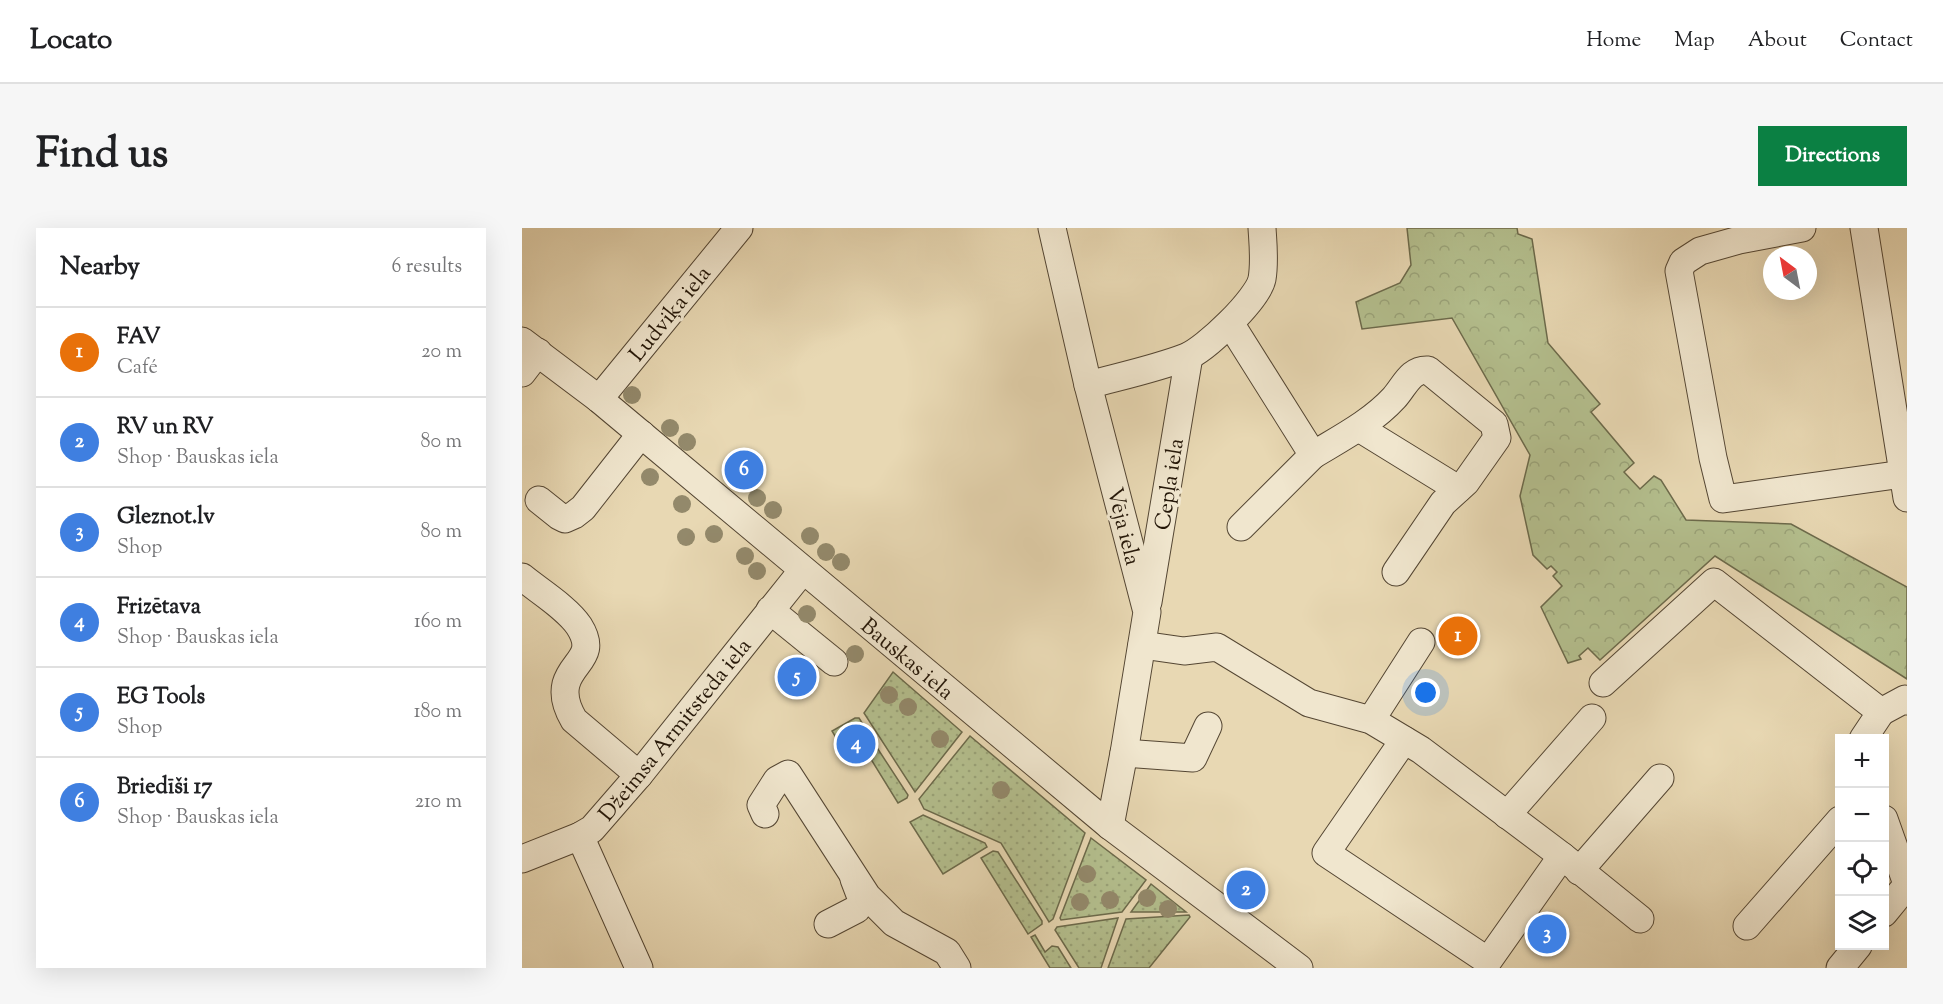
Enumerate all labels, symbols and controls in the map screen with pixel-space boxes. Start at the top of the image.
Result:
text: Locato [30,21,112,61]
text: Home [1586,26,1641,56]
text: Map [1674,26,1715,56]
text: About [1748,26,1807,56]
text: Contact [1840,26,1913,56]
text: Find us [36,126,168,186]
button: Directions [1758,126,1907,186]
north arrow [1763,246,1817,300]
text: Nearby [60,249,140,286]
text: 6 results [392,253,462,282]
street label: Ludviķa iela [623,260,720,370]
text: FAV [117,322,160,354]
text: 1 [76,338,83,367]
text: 20 m [421,338,462,367]
text: Café [117,354,158,383]
text: RV un RV [117,412,214,444]
text: 2 [75,428,84,457]
text: 80 m [421,428,462,457]
street label: Cepļa iela [1148,436,1194,533]
text: Shop · Bauskas iela [117,444,279,473]
pin: 6 [724,448,764,492]
street label: Vēja iela [1097,484,1147,569]
text: Gleznot.lv [117,502,215,534]
text: 3 [75,518,84,547]
text: 80 m [421,518,462,547]
text: Shop [117,534,162,563]
text: Frizētava [117,592,201,624]
text: 4 [74,608,85,637]
text: 160 m [414,608,462,637]
street label: Bauskas iela [852,612,960,709]
pin: 1 [1438,614,1478,658]
text: Shop · Bauskas iela [117,624,279,653]
street label: Džeimsa Armitsteda iela [592,632,760,829]
pin: 5 [778,654,816,700]
your location [1411,678,1440,707]
text: EG Tools [117,682,205,714]
text: 5 [76,698,83,727]
text: 180 m [414,698,462,727]
text: Shop [117,714,162,743]
pin: 4 [836,722,876,766]
map controls [1835,734,1889,950]
button: + [1835,734,1889,788]
text: Briedīši 17 [117,772,212,804]
text: 6 [75,788,84,817]
text: 210 m [415,788,462,817]
button: − [1835,788,1889,842]
text: Shop · Bauskas iela [117,804,279,833]
button: locate [1835,842,1889,896]
pin: 2 [1226,868,1266,912]
button: layers [1835,896,1889,950]
pin: 3 [1528,912,1566,956]

